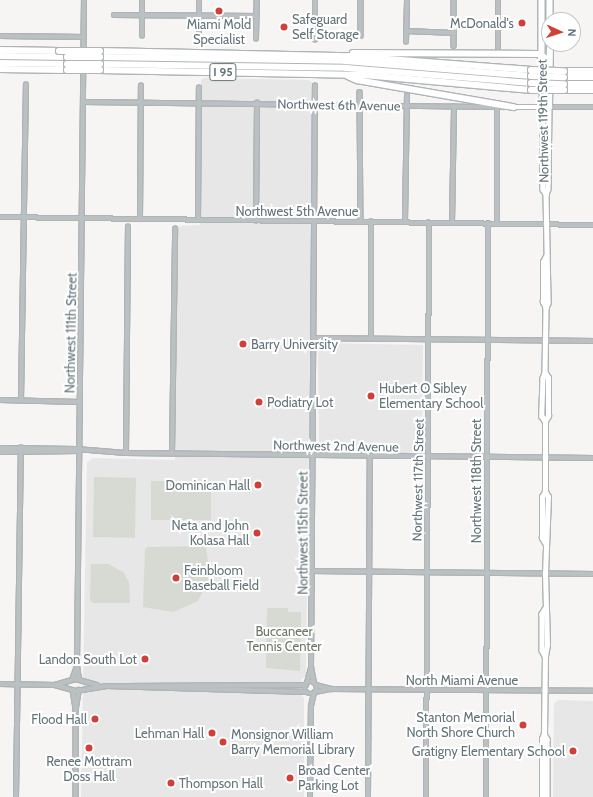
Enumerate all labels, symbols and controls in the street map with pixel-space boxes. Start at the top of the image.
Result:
marker: Miami Mold Specialist [214,6,224,16]
place label: Safeguard Self Storage [292,12,359,43]
north arrow [541,12,581,52]
place label: McDonald's [450,15,514,31]
place label: Miami Mold Specialist [187,17,251,48]
marker: McDonald's [517,18,527,28]
marker: Safeguard Self Storage [279,22,289,32]
text: N [565,28,579,37]
street label: Northwest 119th Street [534,59,552,183]
road number: I 95 [209,62,237,82]
street label: Northwest 6th Avenue [277,96,401,114]
street label: Northwest 5th Avenue [236,203,358,219]
street label: Northwest 111th Street [62,273,80,393]
place label: Barry University [251,336,338,352]
marker: Barry University [238,339,248,349]
place label: Hubert O Sibley Elementary School [379,381,483,412]
marker: Hubert O Sibley Elementary School [366,391,376,401]
place label: Podiatry Lot [267,394,333,410]
marker: Podiatry Lot [254,397,264,407]
street label: Northwest 117th Street [409,418,427,542]
street label: Northwest 118th Street [468,419,484,543]
street label: Northwest 2nd Avenue [273,437,399,455]
street label: Northwest 115th Street [295,471,311,595]
place label: Dominican Hall [166,477,250,493]
marker: Dominican Hall [253,480,263,490]
place label: Neta and John Kolasa Hall [172,518,249,549]
marker: Neta and John Kolasa Hall [252,528,262,538]
place label: Feinbloom Baseball Field [184,563,259,594]
marker: Feinbloom Baseball Field [171,573,181,583]
park label: Buccaneer Tennis Center [247,624,321,655]
place label: Landon South Lot [39,651,137,667]
marker: Landon South Lot [140,654,150,664]
street label: North Miami Avenue [406,672,518,688]
place label: Stanton Memorial North Shore Church [406,710,515,741]
place label: Flood Hall [31,711,87,727]
marker: Flood Hall [90,714,100,724]
marker: Stanton Memorial North Shore Church [518,720,528,730]
place label: Lehman Hall [135,725,204,741]
place label: Monsignor William Barry Memorial Library [231,727,355,758]
marker: Lehman Hall [207,728,217,738]
marker: Monsignor William Barry Memorial Library [218,737,228,747]
marker: Renee Mottram Doss Hall [84,743,94,753]
place label: Gratigny Elementary School [412,743,565,759]
marker: Gratigny Elementary School [568,746,578,756]
place label: Renee Mottram Doss Hall [46,754,132,785]
place label: Broad Center Parking Lot [298,763,370,794]
marker: Broad Center Parking Lot [285,773,295,783]
place label: Thompson Hall [179,775,263,791]
marker: Thompson Hall [166,778,176,788]

